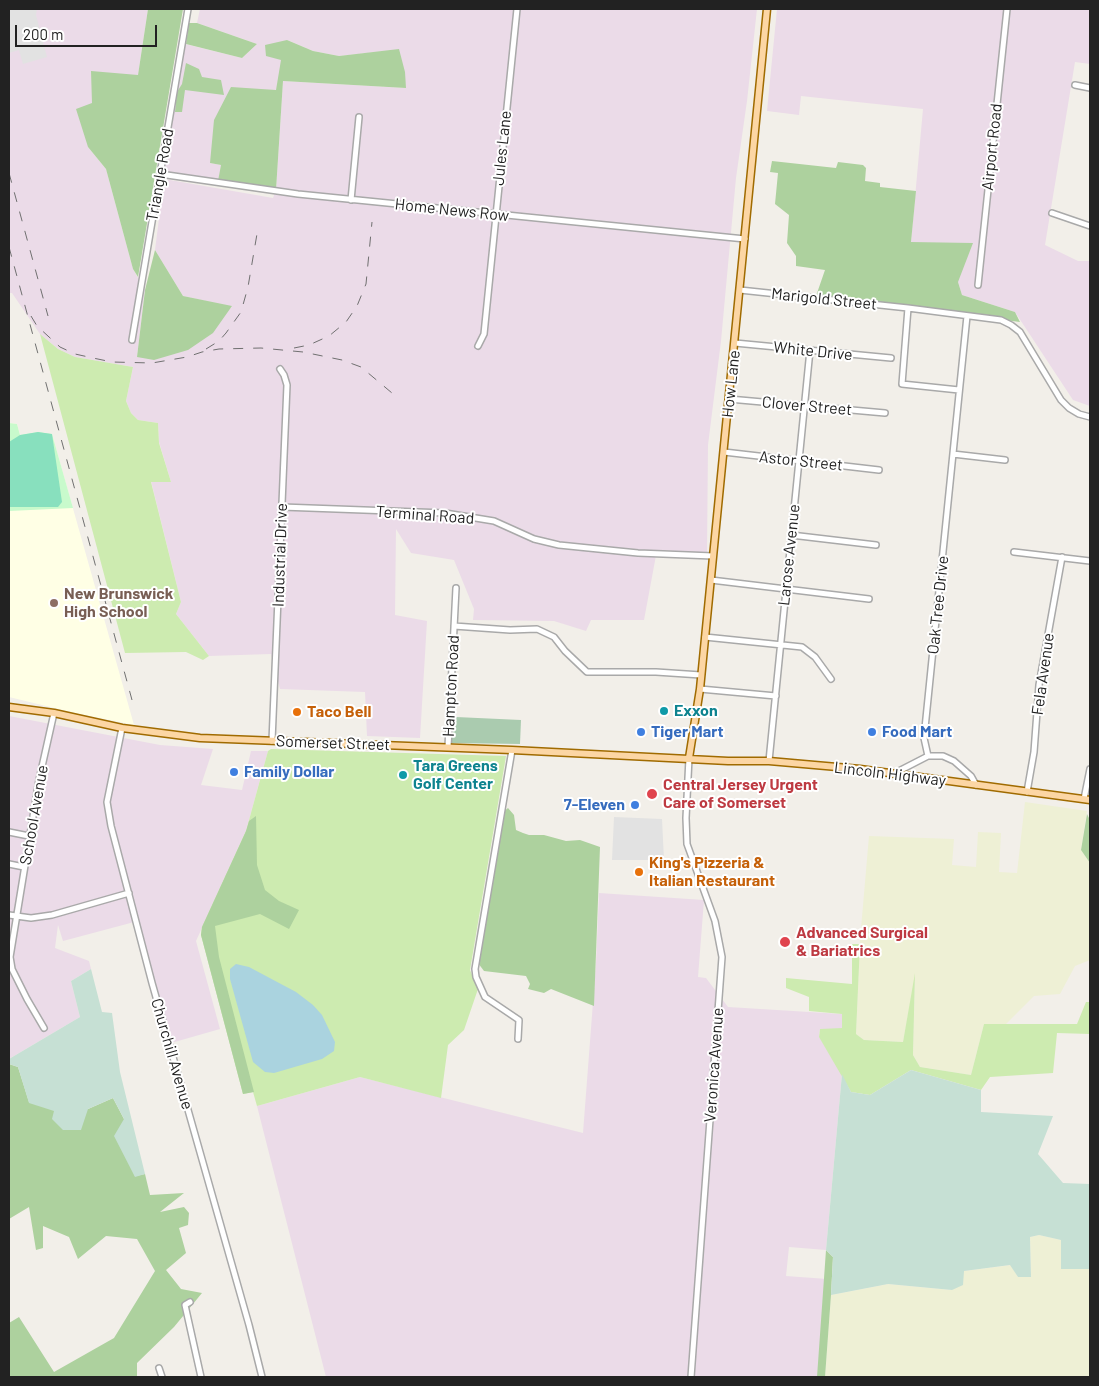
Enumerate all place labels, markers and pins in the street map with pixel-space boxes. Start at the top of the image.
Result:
place label: New Brunswick High School [64,584,173,622]
marker: New Brunswick High School [48,597,60,609]
place label: Exxon [674,701,718,721]
place label: Taco Bell [307,702,371,722]
marker: Exxon [658,705,670,717]
marker: Taco Bell [291,706,303,718]
place label: Tiger Mart [651,722,723,742]
place label: Food Mart [882,722,952,742]
marker: Tiger Mart [635,726,647,738]
marker: Food Mart [866,726,878,738]
place label: Tara Greens Golf Center [413,756,498,794]
place label: Family Dollar [244,762,334,782]
marker: Family Dollar [228,766,240,778]
marker: Tara Greens Golf Center [397,769,409,781]
place label: Central Jersey Urgent Care of Somerset [663,775,818,813]
marker: Central Jersey Urgent Care of Somerset [645,787,659,801]
place label: 7-Eleven [564,795,625,815]
marker: 7-Eleven [629,799,641,811]
place label: King's Pizzeria & Italian Restaurant [649,853,775,891]
marker: King's Pizzeria & Italian Restaurant [633,866,645,878]
place label: Advanced Surgical & Bariatrics [796,923,928,961]
marker: Advanced Surgical & Bariatrics [778,935,792,949]

